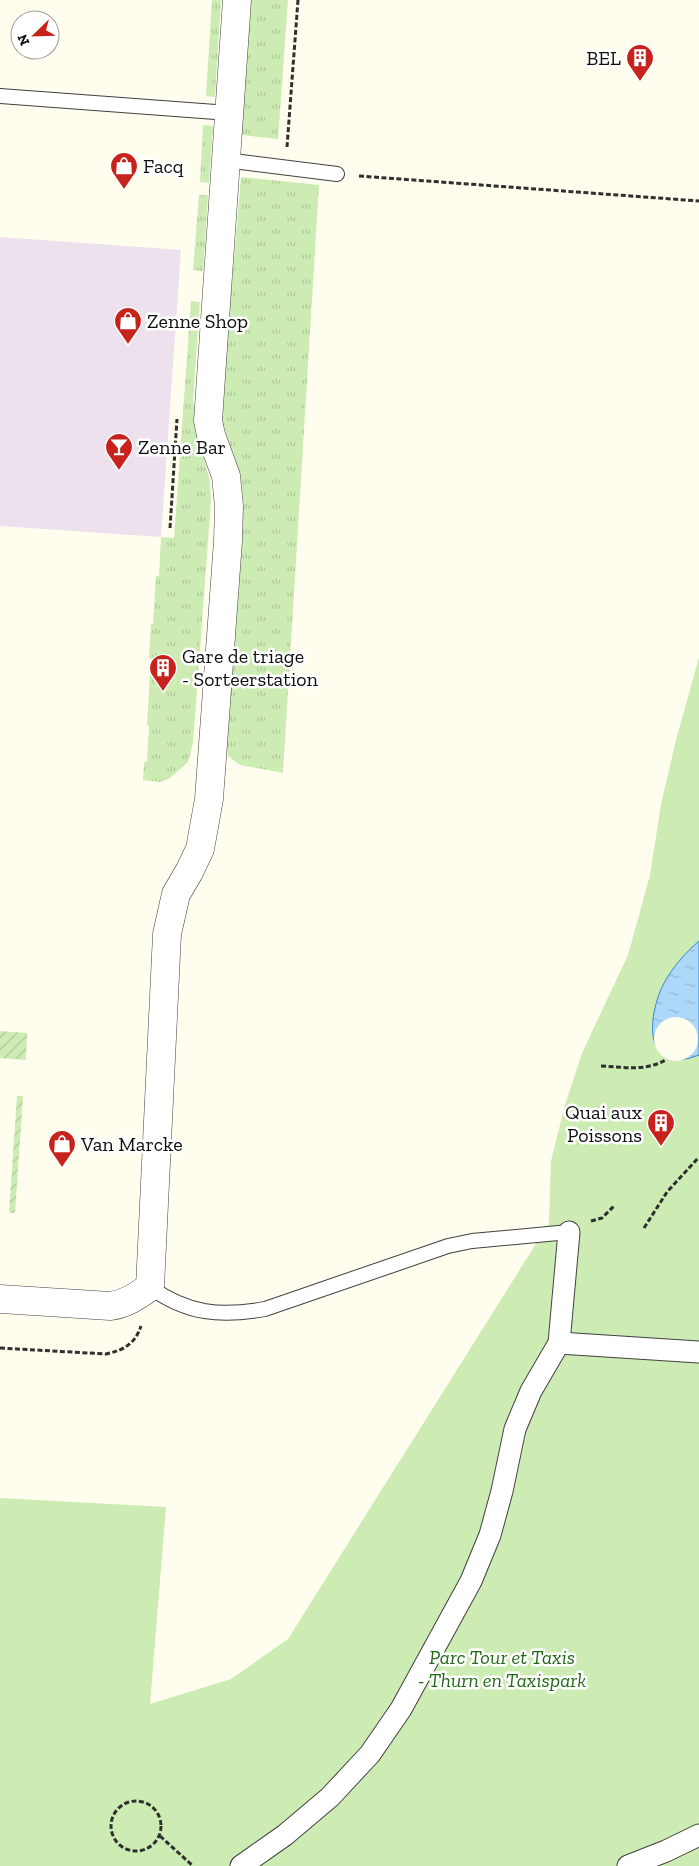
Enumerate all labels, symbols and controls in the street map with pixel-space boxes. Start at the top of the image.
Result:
north arrow [10,10,60,60]
text: N [13,31,33,48]
building icon: BEL [625,43,655,82]
place label: BEL [586,46,621,70]
shop icon: Facq [109,151,139,190]
place label: Facq [143,154,184,178]
shop icon: Zenne Shop [113,306,143,345]
place label: Zenne Shop [147,309,248,333]
bar icon: Zenne Bar [104,432,134,471]
place label: Zenne Bar [138,435,226,459]
place label: Gare de triage - Sorteerstation [182,644,319,691]
building icon: Gare de triage - Sorteerstation [148,653,178,692]
place label: Quai aux Poissons [565,1100,642,1147]
building icon: Quai aux Poissons [646,1108,676,1147]
shop icon: Van Marcke [47,1129,77,1168]
place label: Van Marcke [80,1132,183,1156]
park label: Parc Tour et Taxis - Thurn en Taxispark [418,1645,586,1692]

